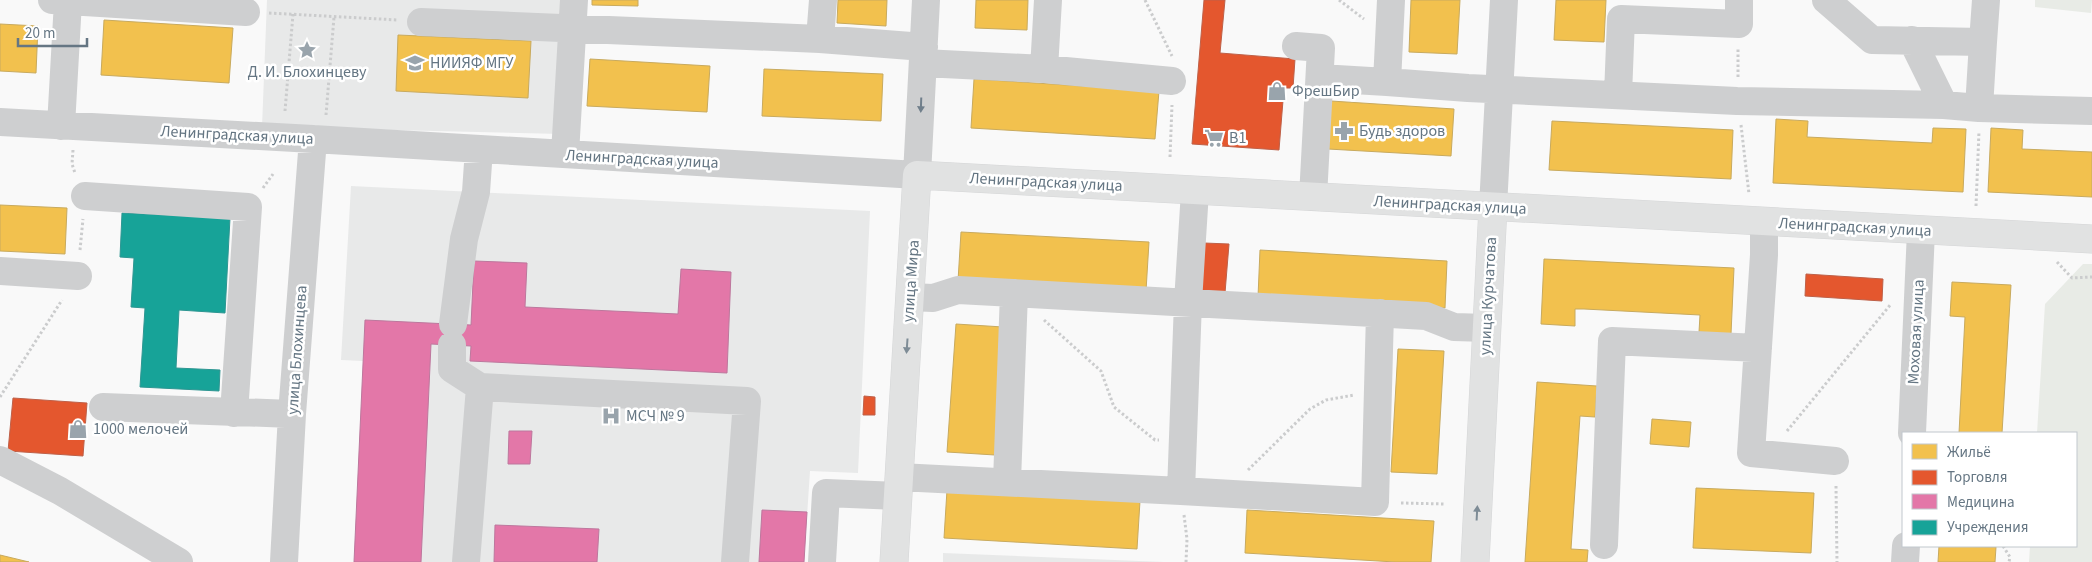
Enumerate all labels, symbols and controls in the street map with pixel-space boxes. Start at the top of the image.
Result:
scale bar [18,15,86,47]
text: 20 m [25,23,55,44]
place icon: Д. И. Блохинцеву [296,39,318,61]
school or university icon: НИИЯФ МГУ [404,52,426,74]
place label: НИИЯФ МГУ [430,52,514,74]
place label: Д. И. Блохинцеву [247,61,367,83]
shop icon: ФрешБир [1266,80,1288,102]
place label: ФрешБир [1292,80,1360,102]
one-way arrow [916,97,924,113]
street label: Ленинградская улица [160,120,314,150]
pharmacy icon: Будь здоров [1333,120,1355,142]
place label: Будь здоров [1359,120,1445,142]
supermarket icon: В1 [1203,127,1225,149]
place label: В1 [1229,127,1246,149]
street label: Ленинградская улица [565,144,719,174]
street label: Ленинградская улица [969,167,1123,197]
street label: Ленинградская улица [1373,190,1527,220]
street label: Ленинградская улица [1778,212,1932,242]
street label: улица Курчатова [1474,236,1502,356]
street label: улица Мира [897,239,925,323]
street label: Моховая улица [1902,279,1930,385]
street label: улица Блохинцева [282,285,312,415]
one-way arrow [903,339,911,355]
hospital icon: МСЧ № 9 [600,405,622,427]
place label: МСЧ № 9 [626,405,685,427]
shop icon: 1000 мелочей [67,418,89,440]
place label: 1000 мелочей [93,418,188,440]
legend [1902,432,2077,547]
text: Жильё [1947,442,1991,463]
text: Торговля [1947,467,2007,488]
text: Медицина [1947,492,2015,513]
one-way arrow [1474,505,1482,521]
text: Учреждения [1947,517,2028,538]

